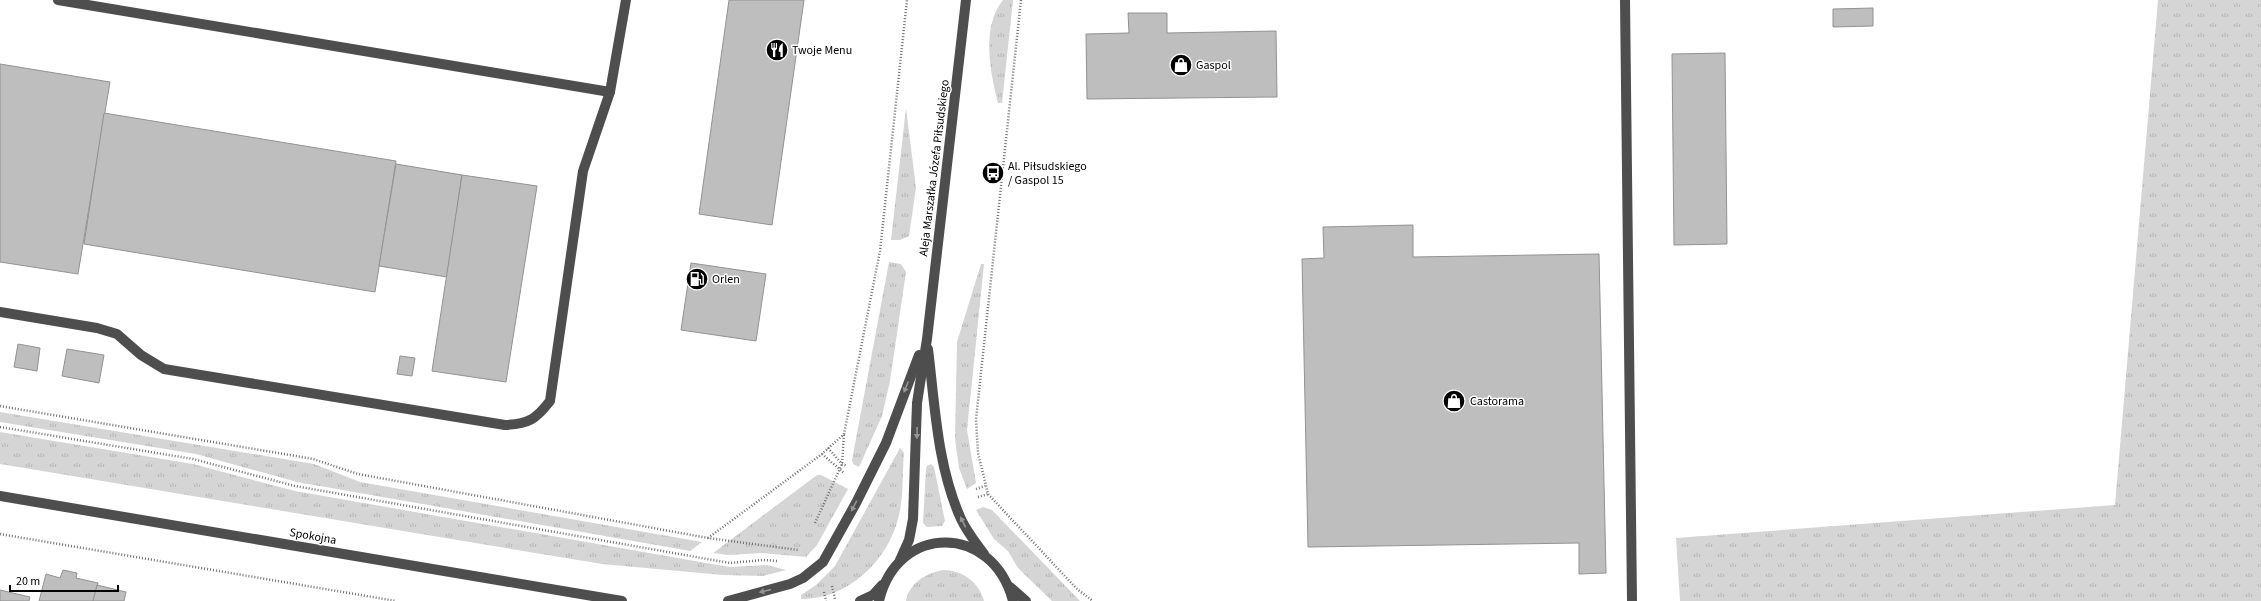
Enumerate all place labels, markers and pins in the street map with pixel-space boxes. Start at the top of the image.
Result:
restaurant icon: Twoje Menu [764,37,790,63]
place label: Twoje Menu [792,42,852,59]
shop icon: Gaspol [1168,52,1194,78]
place label: Gaspol [1196,57,1231,74]
place label: Al. Piłsudskiego / Gaspol 15 [1008,158,1087,189]
bus stop icon: Al. Piłsudskiego / Gaspol 15 [980,160,1006,186]
fuel station icon: Orlen [684,266,710,292]
place label: Orlen [712,271,740,288]
shop icon: Castorama [1441,388,1467,414]
place label: Castorama [1470,393,1524,410]

